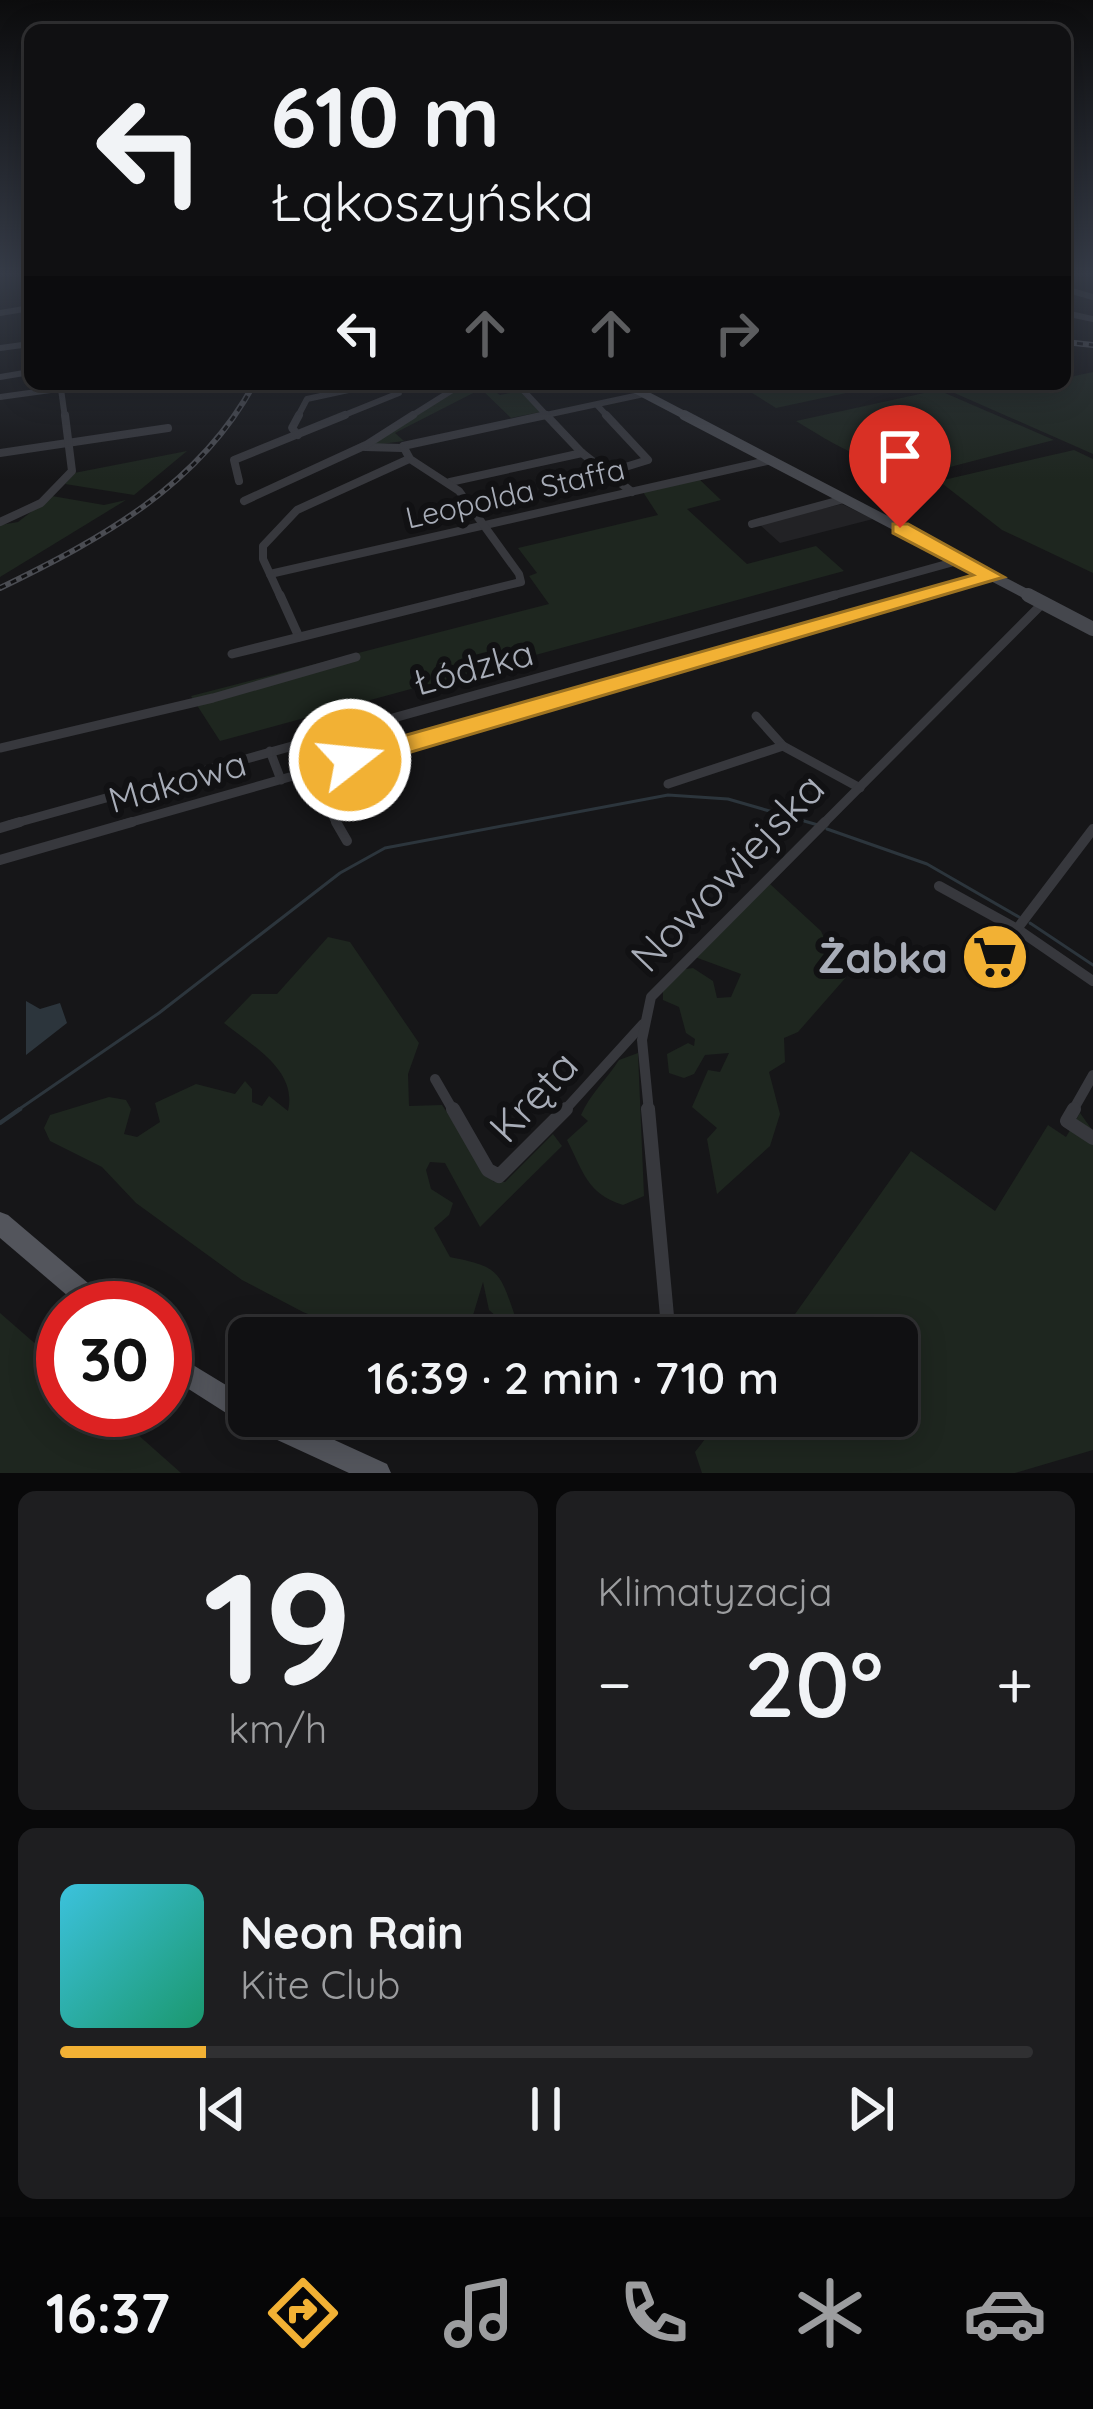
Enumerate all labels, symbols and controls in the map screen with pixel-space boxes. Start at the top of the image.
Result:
text: 610 m [270,63,500,168]
icon: left [72,72,228,228]
text: Łąkoszyńska [270,167,594,235]
icon: left [326,300,392,366]
icon: ahead [452,300,518,366]
icon: ahead [578,300,644,366]
icon: right [704,300,770,366]
pin [849,405,951,528]
icon: arrive [867,423,933,489]
street label: Leopolda Staffa [402,449,628,537]
street label: Łódzka [408,629,538,705]
position arrow [287,697,413,823]
street label: Makowa [103,740,251,822]
street label: Nowowiejska [619,762,835,982]
supermarket icon: Żabka [960,922,1030,992]
place label: Żabka [818,931,948,984]
street label: Kręta [477,1039,589,1153]
speed limit sign: 30 [36,1281,192,1437]
text: 16:39 · 2 min · 710 m [367,1349,779,1405]
text: 19 [203,1528,352,1723]
text: Klimatyzacja [598,1567,832,1616]
text: 20° [744,1627,883,1740]
text: − [598,1642,632,1725]
text: + [996,1642,1033,1725]
text: km/h [228,1704,327,1753]
text: Neon Rain [240,1904,464,1960]
text: Kite Club [240,1960,400,2009]
icon: previous [189,2076,255,2142]
icon: pause [513,2076,579,2142]
icon: next [838,2076,904,2142]
icon: directions [261,2271,345,2355]
icon: music [437,2271,521,2355]
icon: phone [612,2271,696,2355]
icon: climate [788,2271,872,2355]
icon: car [963,2271,1047,2355]
text: 16:37 [46,2279,170,2347]

